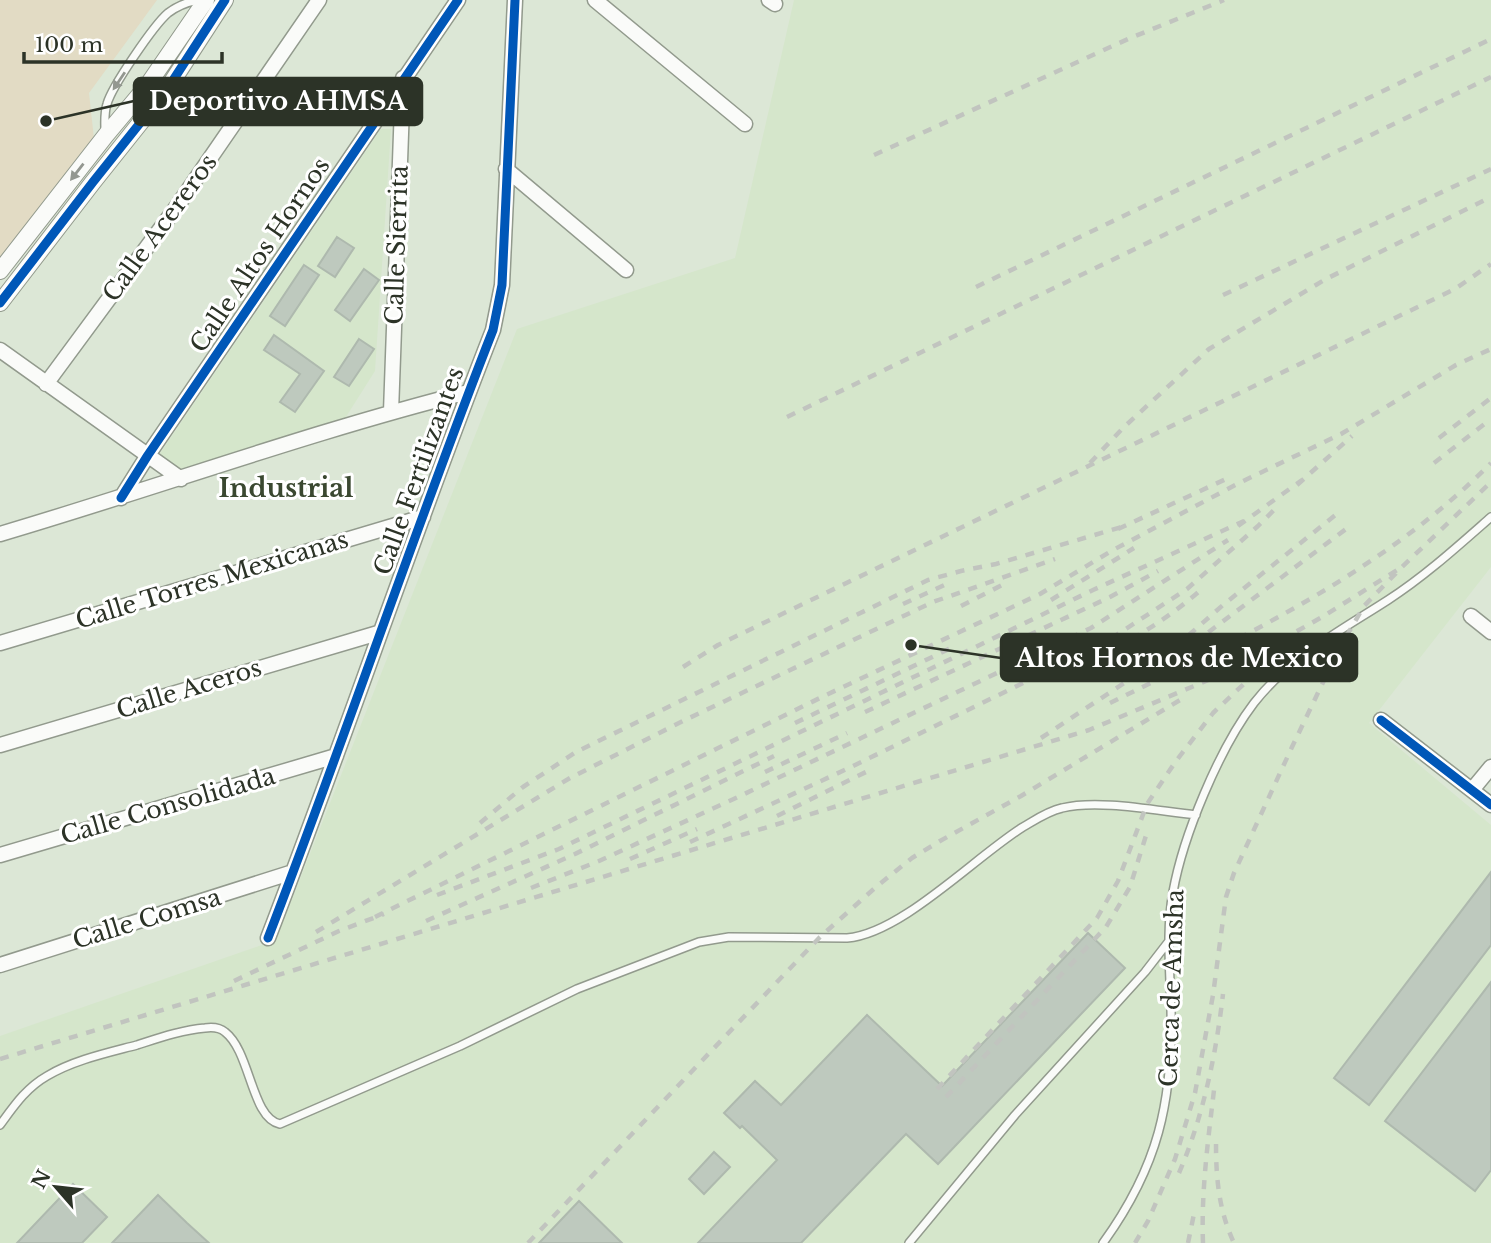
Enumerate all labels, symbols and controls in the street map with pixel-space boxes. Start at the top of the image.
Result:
scale bar [24,21,222,65]
text: 100 m [35,32,103,58]
one-way arrow [112,72,126,90]
callout: Deportivo AHMSA [134,78,422,125]
text: Deportivo AHMSA [149,85,408,117]
street label: Calle Acereros [96,148,223,307]
street label: Calle Altos Hornos [184,152,336,358]
one-way arrow [70,163,84,181]
street label: Calle Sierrita [379,164,414,325]
street label: Calle Fertilizantes [367,363,470,579]
district label: Industrial [218,472,354,504]
street label: Calle Torres Mexicanas [72,524,352,635]
callout: Altos Hornos de Mexico [1001,634,1357,681]
text: Altos Hornos de Mexico [1014,642,1343,674]
street label: Calle Aceros [113,653,265,724]
street label: Calle Consolidada [57,761,279,850]
street label: Calle Comsa [69,882,225,955]
street label: Cerca de Amsha [1154,888,1189,1087]
north arrow [21,1152,91,1222]
text: N [27,1166,56,1193]

